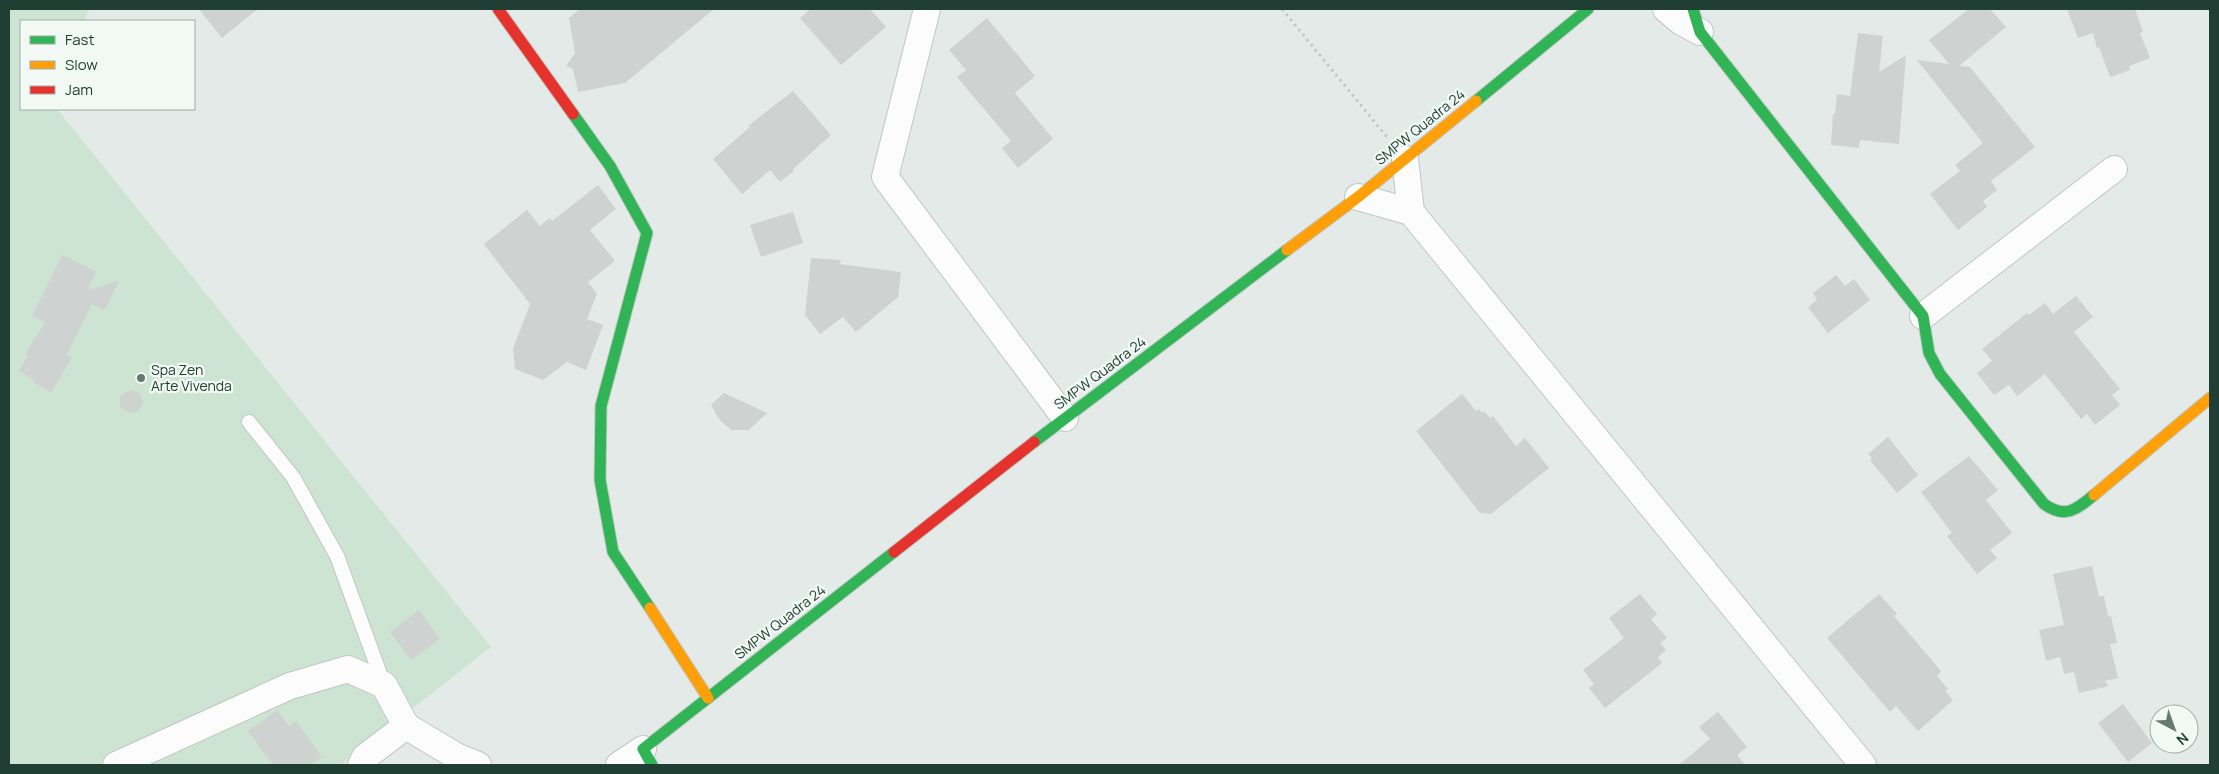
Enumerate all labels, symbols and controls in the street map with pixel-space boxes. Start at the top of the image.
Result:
legend [20,20,195,110]
text: Fast [65,29,94,50]
text: Slow [65,54,98,75]
text: Jam [65,79,93,100]
street label: SMPW Quadra 24 [1371,84,1469,169]
street label: SMPW Quadra 24 [1050,332,1150,413]
place label: Spa Zen Arte Vivenda [151,360,232,395]
marker: Spa Zen Arte Vivenda [135,372,147,384]
street label: SMPW Quadra 24 [730,580,829,663]
north arrow [2149,704,2199,754]
text: N [2173,729,2193,750]

